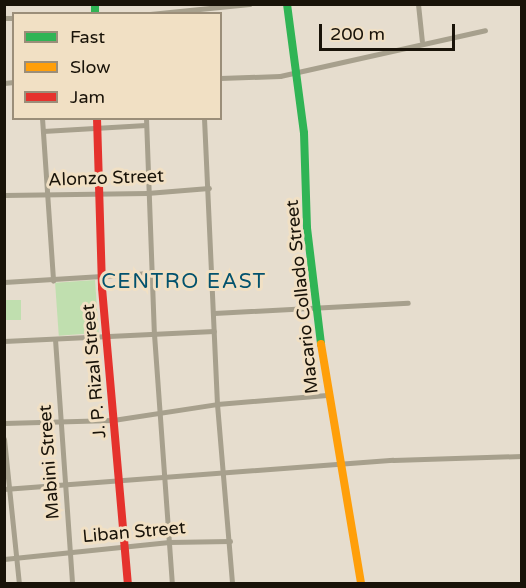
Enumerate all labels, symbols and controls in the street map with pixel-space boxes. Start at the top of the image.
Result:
legend [12,12,222,120]
scale bar [322,12,458,50]
text: 200 m [330,23,385,45]
text: Fast [70,26,105,48]
text: Slow [70,56,111,78]
text: Jam [70,86,105,108]
street label: Alonzo Street [48,165,164,191]
street label: Macario Collado Street [281,199,323,395]
district label: CENTRO EAST [101,269,267,295]
street label: J. P. Rizal Street [77,303,111,439]
street label: Mabini Street [34,404,64,520]
street label: Liban Street [82,517,186,547]

